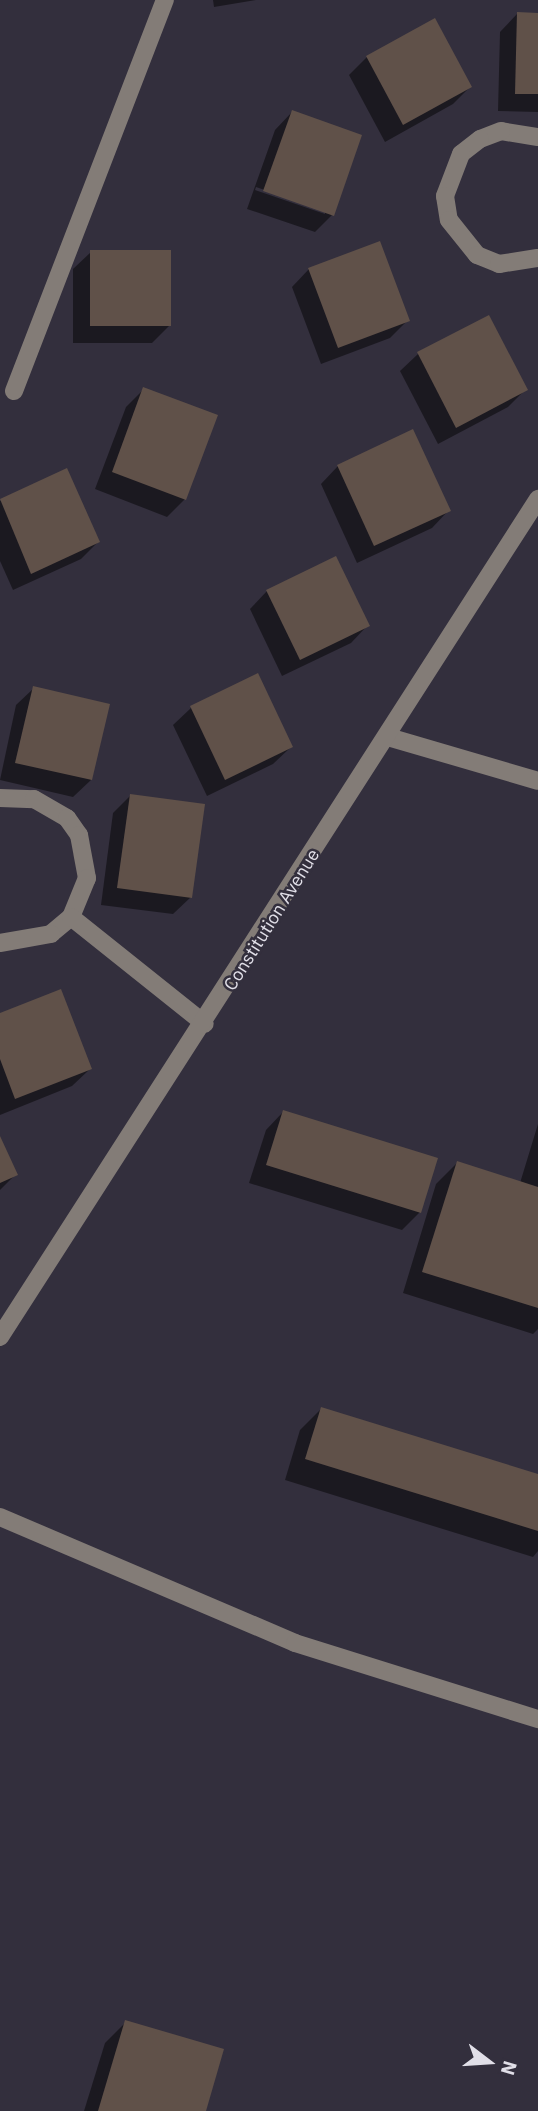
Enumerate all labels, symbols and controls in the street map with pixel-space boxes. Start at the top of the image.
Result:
street label: Constitution Avenue [220,845,324,995]
north arrow [454,2027,524,2097]
text: N [496,2058,523,2078]

